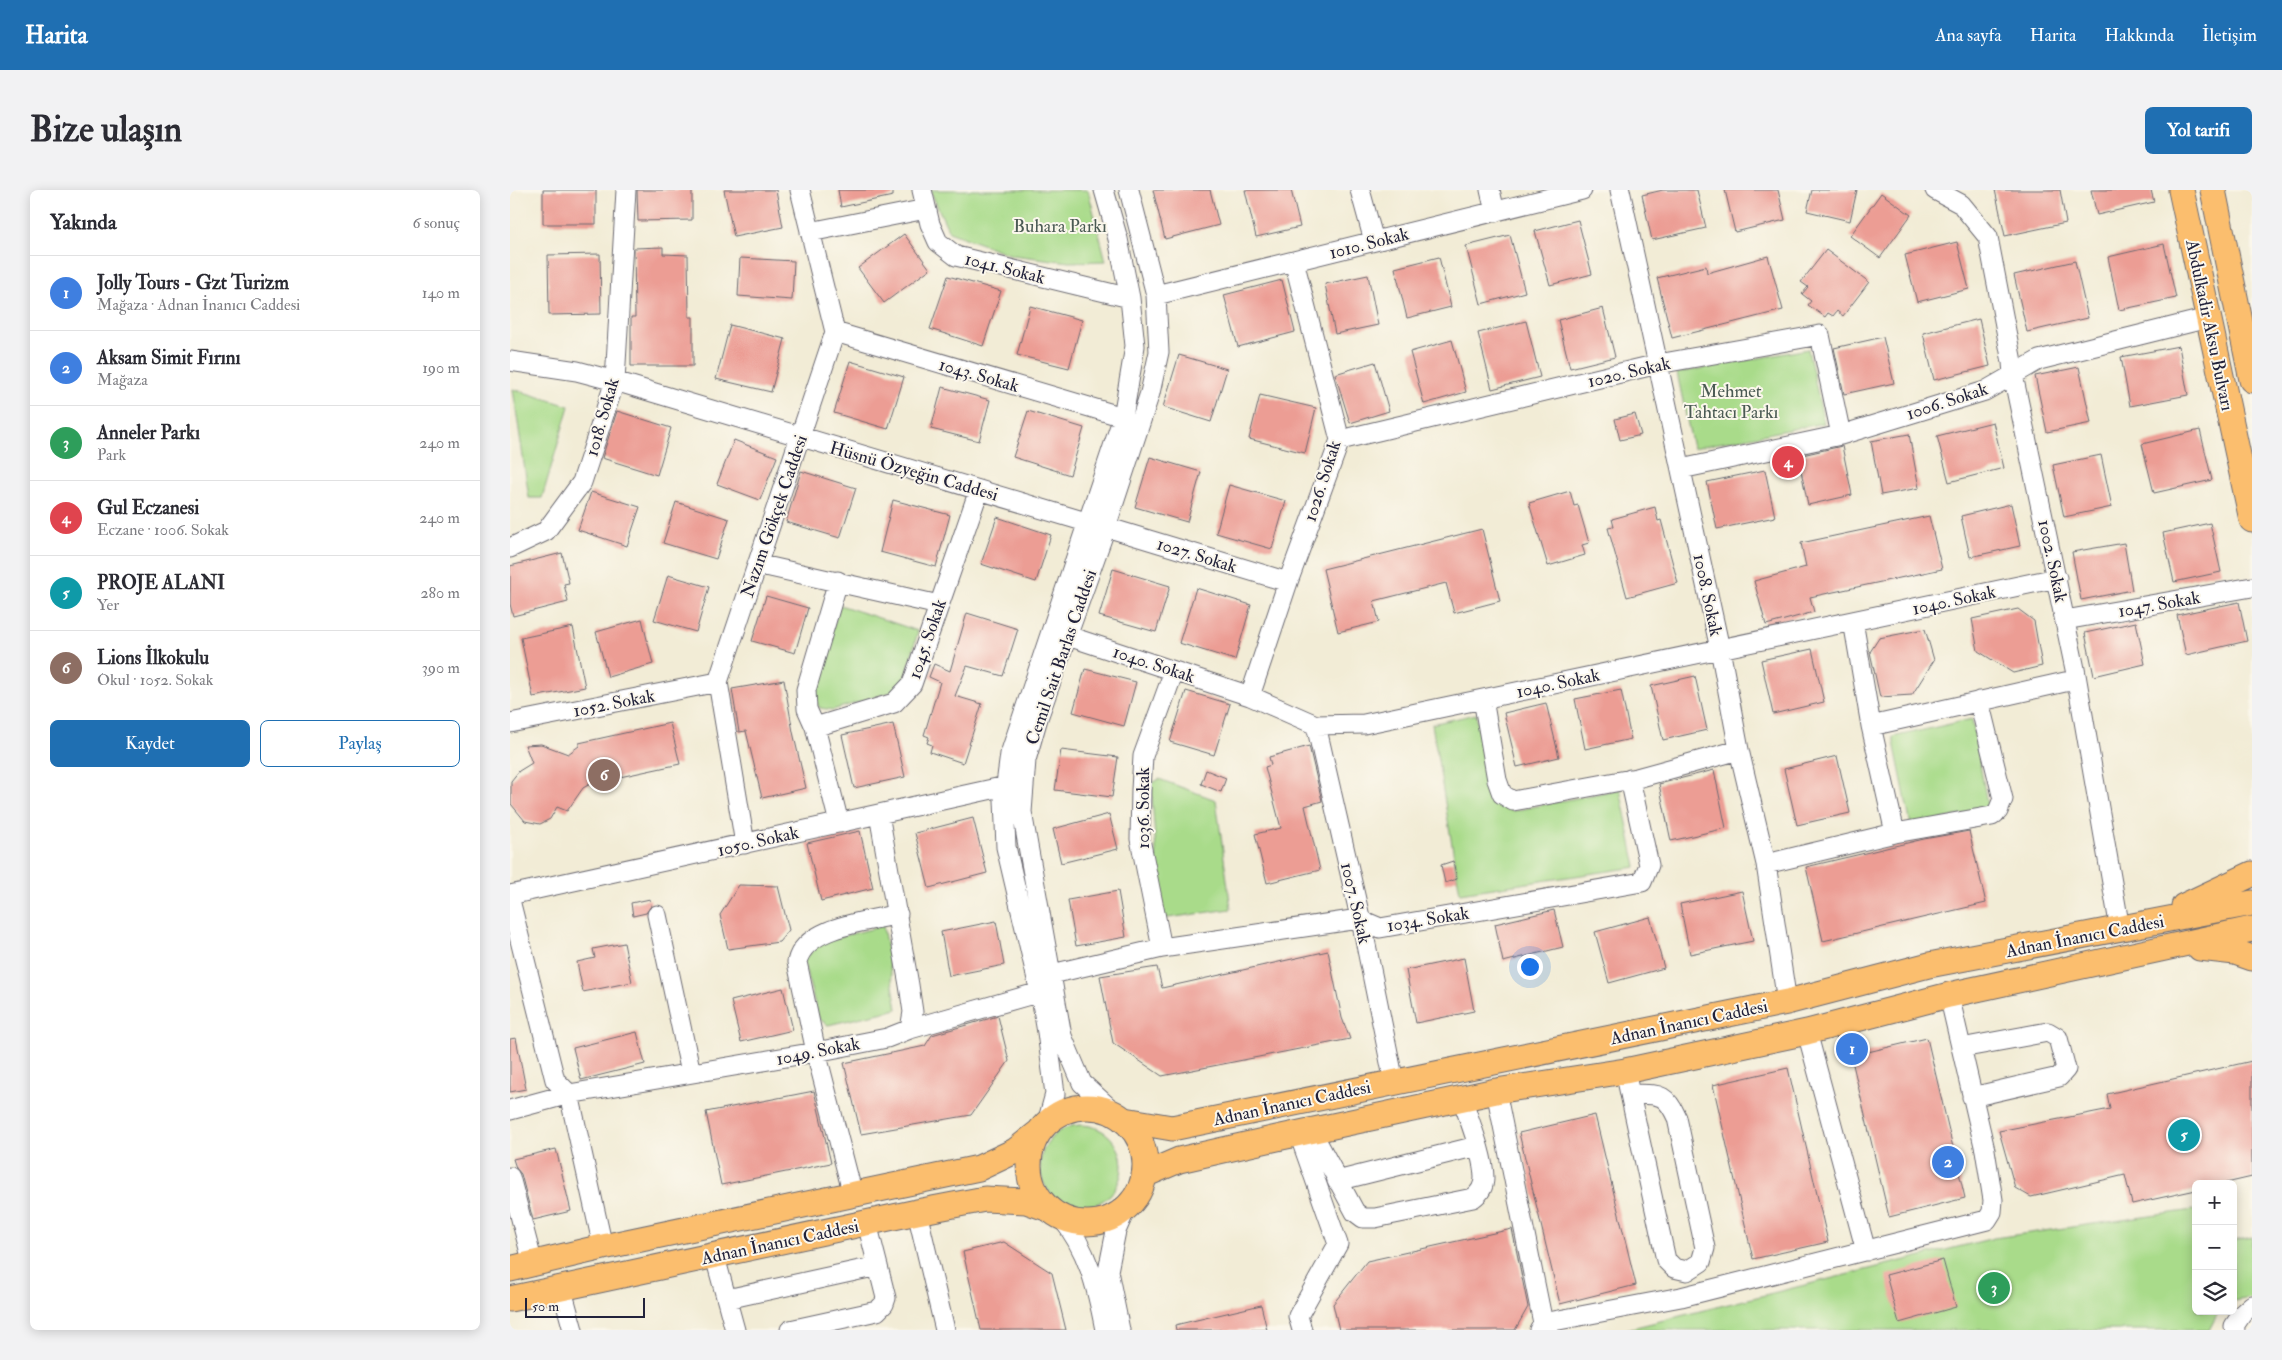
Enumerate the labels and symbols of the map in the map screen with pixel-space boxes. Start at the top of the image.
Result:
park label: Buhara Parkı [1013,215,1107,238]
street label: 1010. Sokak [1327,222,1412,264]
street label: Abdulkadir Aksu Bulvarı [2180,236,2239,413]
street label: 1041. Sokak [962,247,1048,290]
street label: 1020. Sokak [1585,352,1673,393]
street label: 1043. Sokak [936,353,1022,398]
street label: 1018. Sokak [580,375,625,459]
street label: 1006. Sokak [1904,377,1991,425]
park label: Mehmet Tahtacı Parkı [1684,380,1779,424]
street label: Nazım Gökçek Caddesi [736,432,813,600]
street label: Hüsnü Özyeğin Caddesi [827,436,1001,507]
street label: 1026. Sokak [1299,437,1347,525]
pin: 4 [1772,443,1804,481]
street label: 1002. Sokak [2033,517,2073,605]
street label: 1027. Sokak [1154,532,1240,579]
street label: 1008. Sokak [1688,552,1728,639]
street label: Cemil Sait Barlas Caddesi [1021,566,1102,748]
street label: 1040. Sokak [1910,580,1998,621]
street label: 1047. Sokak [2116,586,2202,623]
street label: 1045. Sokak [903,596,952,682]
street label: 1040. Sokak [1110,640,1198,689]
street label: 1040. Sokak [1514,663,1602,704]
street label: 1052. Sokak [571,684,657,723]
pin: 6 [588,756,620,794]
street label: 1036. Sokak [1132,767,1155,849]
street label: 1050. Sokak [715,821,801,862]
street label: 1007. Sokak [1335,860,1376,947]
street label: 1034. Sokak [1385,902,1471,937]
street label: Adnan İnanıcı Caddesi [2003,910,2166,963]
your location [1517,954,1543,980]
street label: Adnan İnanıcı Caddesi [1607,995,1770,1051]
pin: 1 [1836,1030,1868,1068]
street label: 1049. Sokak [774,1032,862,1071]
street label: Adnan İnanıcı Caddesi [1210,1076,1373,1132]
pin: 5 [2168,1116,2200,1154]
pin: 2 [1932,1143,1964,1181]
street label: Adnan İnanıcı Caddesi [698,1215,861,1271]
pin: 3 [1978,1269,2010,1307]
scale bar [525,1295,645,1318]

